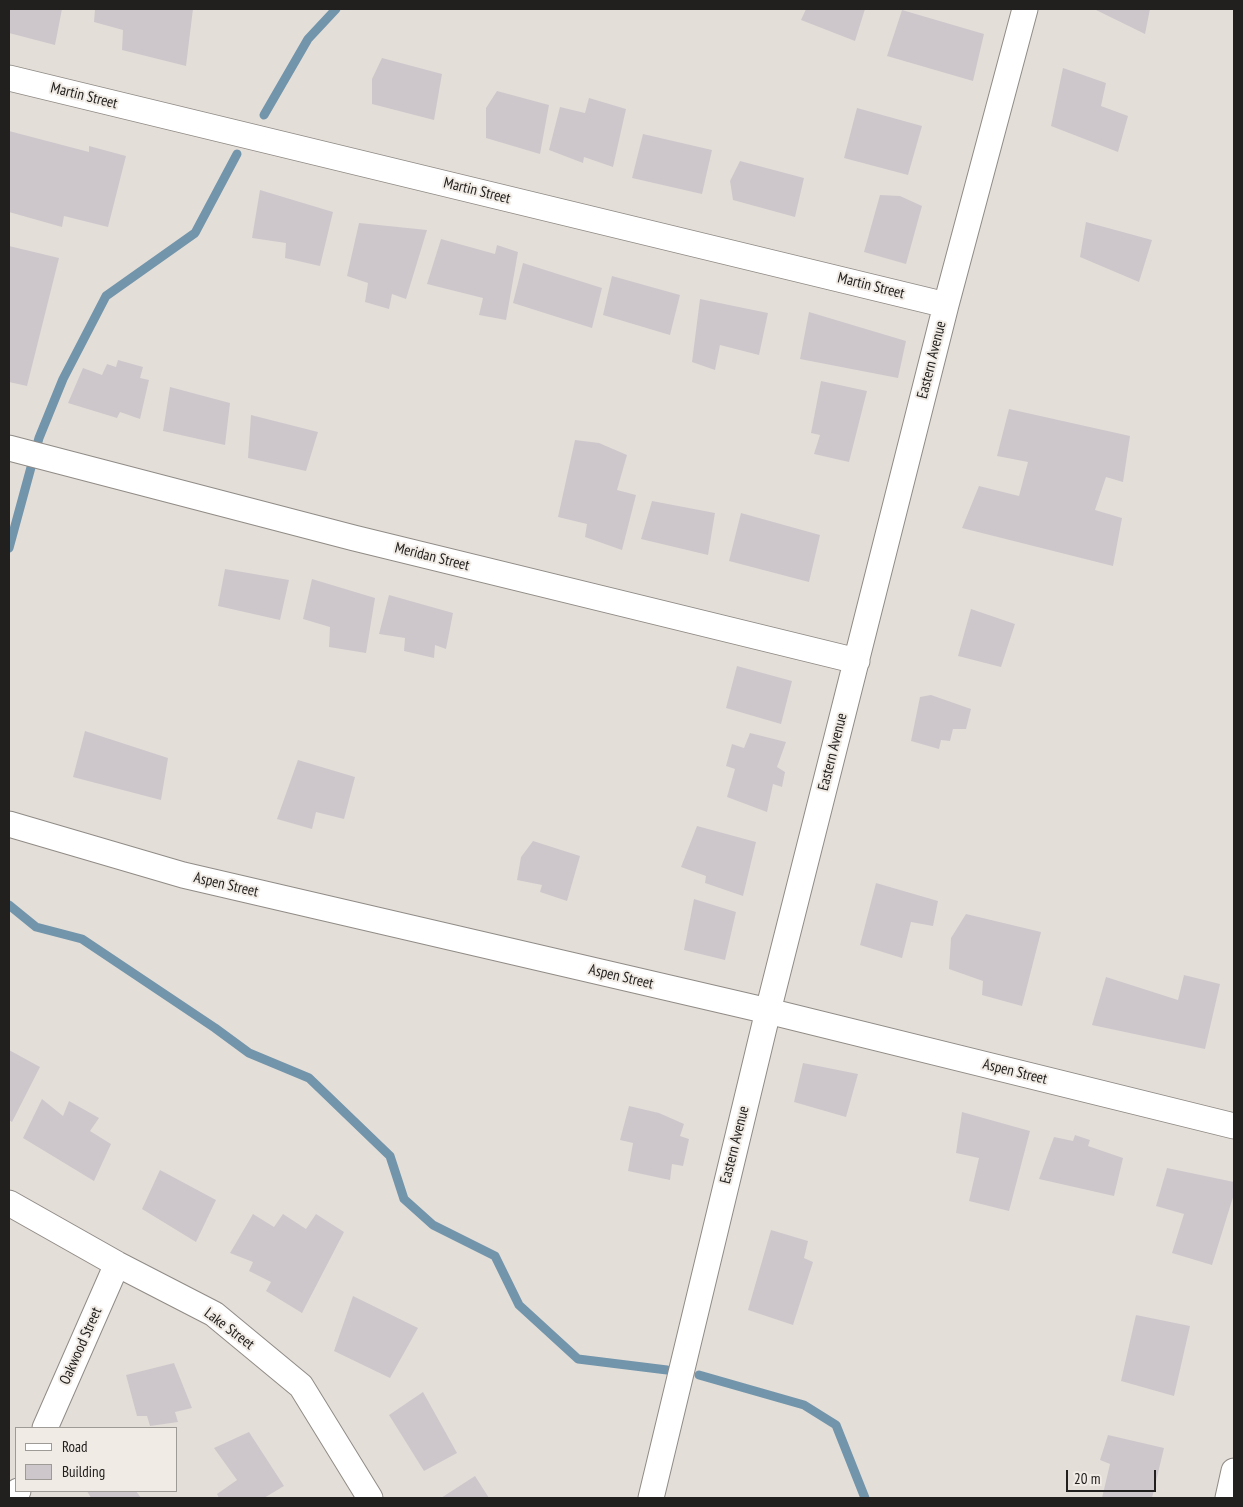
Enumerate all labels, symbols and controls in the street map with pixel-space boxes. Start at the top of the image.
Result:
street label: Martin Street [49,79,119,113]
street label: Martin Street [442,174,512,208]
street label: Martin Street [836,269,906,303]
street label: Eastern Avenue [914,319,950,401]
street label: Meridan Street [393,539,471,575]
street label: Eastern Avenue [815,711,851,793]
street label: Aspen Street [192,869,260,901]
street label: Aspen Street [587,961,655,993]
street label: Aspen Street [981,1055,1049,1089]
street label: Eastern Avenue [717,1104,753,1186]
street label: Lake Street [200,1304,258,1354]
street label: Oakwood Street [56,1305,106,1387]
legend [15,1427,178,1492]
text: Road [62,1437,88,1456]
scale bar [1068,1460,1158,1492]
text: Building [62,1462,105,1481]
text: 20 m [1074,1469,1100,1488]

